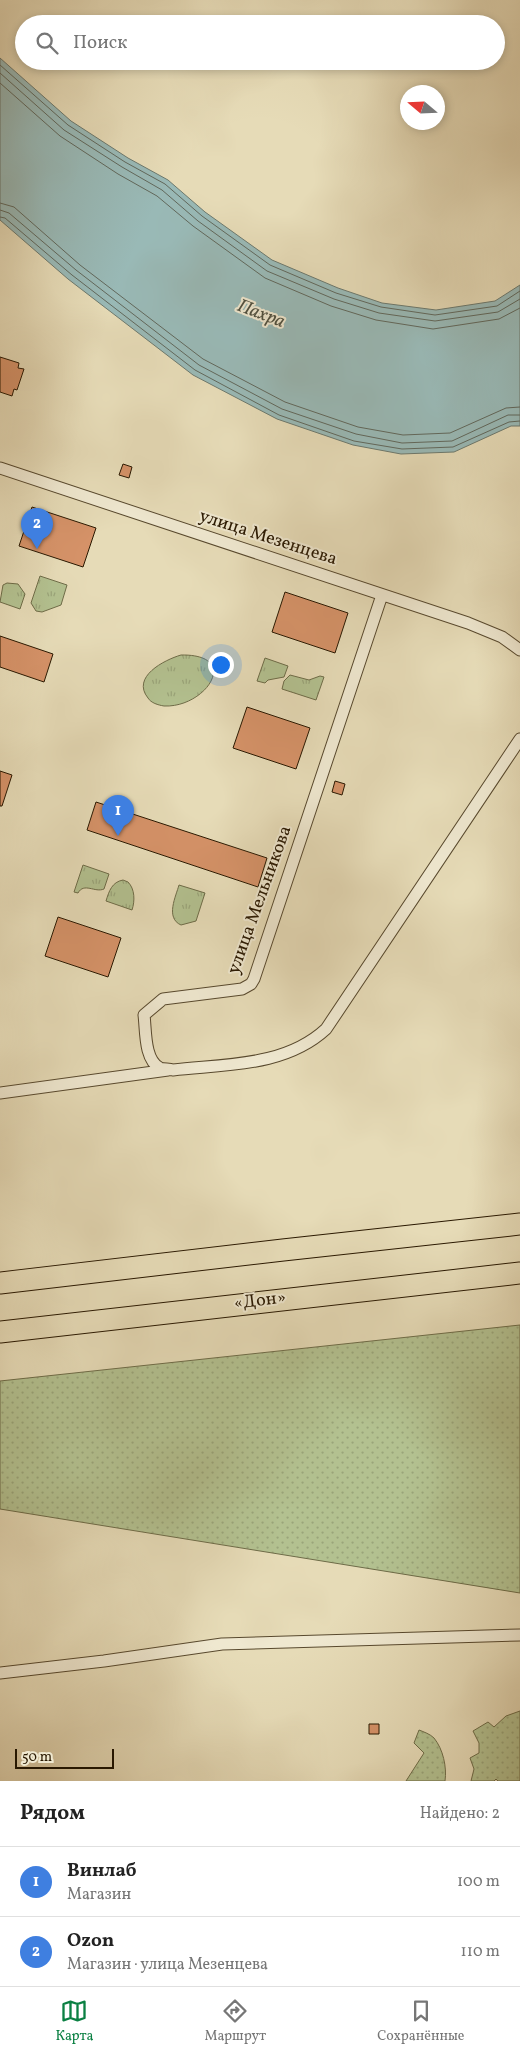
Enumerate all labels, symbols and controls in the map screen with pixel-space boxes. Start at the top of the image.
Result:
search box [15,15,505,70]
icon: search [33,29,61,57]
text: Поиск [73,30,127,56]
north arrow [400,85,445,130]
water label: Пахра [233,293,289,335]
street label: улица Мезенцева [196,504,340,572]
pin: 2 [21,508,53,549]
your location [208,652,234,678]
pin: 1 [102,795,134,836]
street label: улица Мельникова [222,822,298,978]
street label: «Дон» [233,1285,287,1317]
scale bar [15,1746,114,1769]
text: 50 m [22,1748,52,1767]
text: Рядом [20,1799,85,1828]
text: Найдено: 2 [420,1803,500,1825]
text: Винлаб [67,1858,137,1884]
text: 1 [33,1871,39,1893]
text: 100 m [457,1871,500,1893]
text: Магазин [67,1884,131,1906]
text: Ozon [67,1928,114,1954]
text: 2 [32,1941,40,1963]
text: 110 m [461,1941,500,1963]
text: Магазин · улица Мезенцева [67,1954,268,1976]
tab: Карта [55,1997,93,2046]
tab: Маршрут [204,1997,266,2046]
tab: Сохранённые [377,1997,465,2046]

